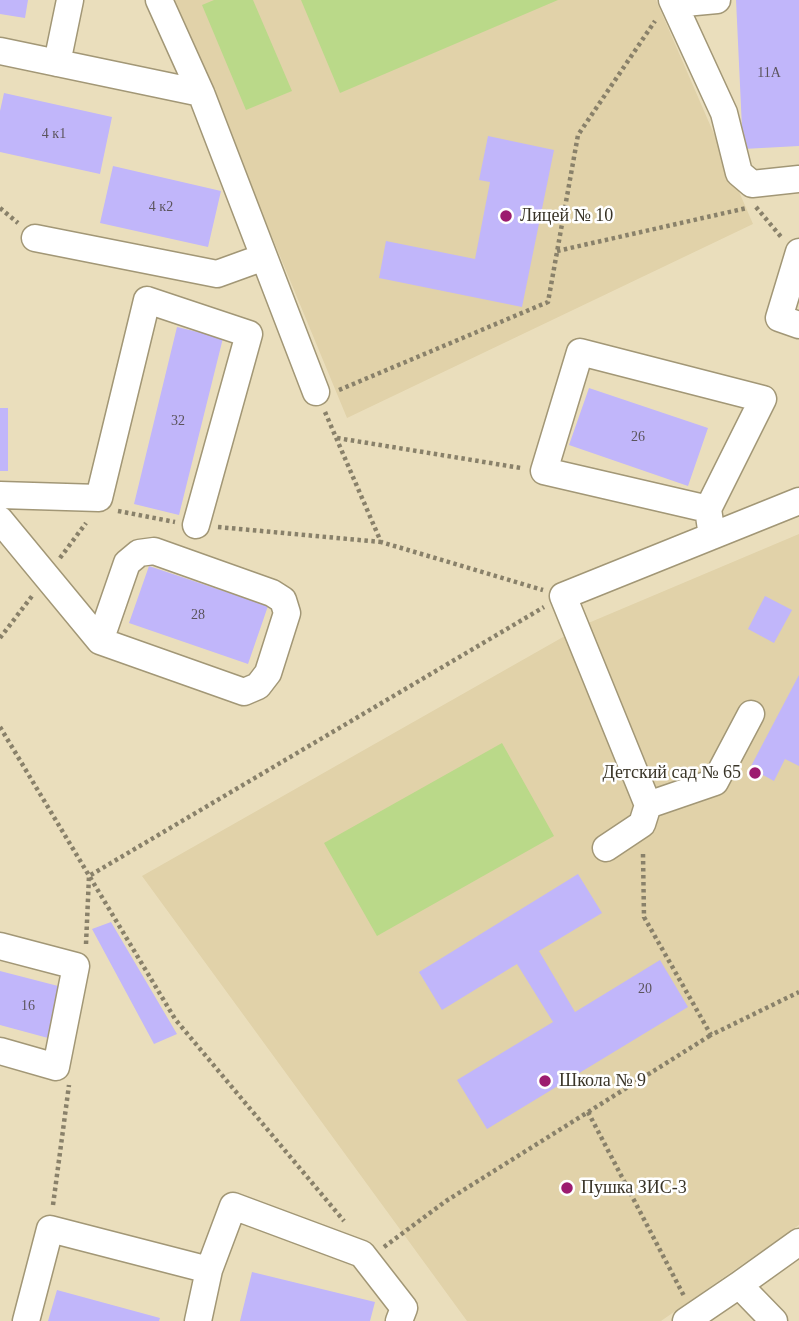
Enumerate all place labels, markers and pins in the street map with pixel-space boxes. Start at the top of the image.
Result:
place label: Лицей № 10 [520,205,613,227]
marker: Лицей № 10 [498,208,514,224]
place label: Детский сад № 65 [602,762,741,784]
marker: Детский сад № 65 [747,765,763,781]
place label: Школа № 9 [559,1070,646,1092]
marker: Школа № 9 [537,1073,553,1089]
place label: Пушка ЗИС-3 [581,1177,687,1199]
marker: Пушка ЗИС-3 [559,1180,575,1196]

